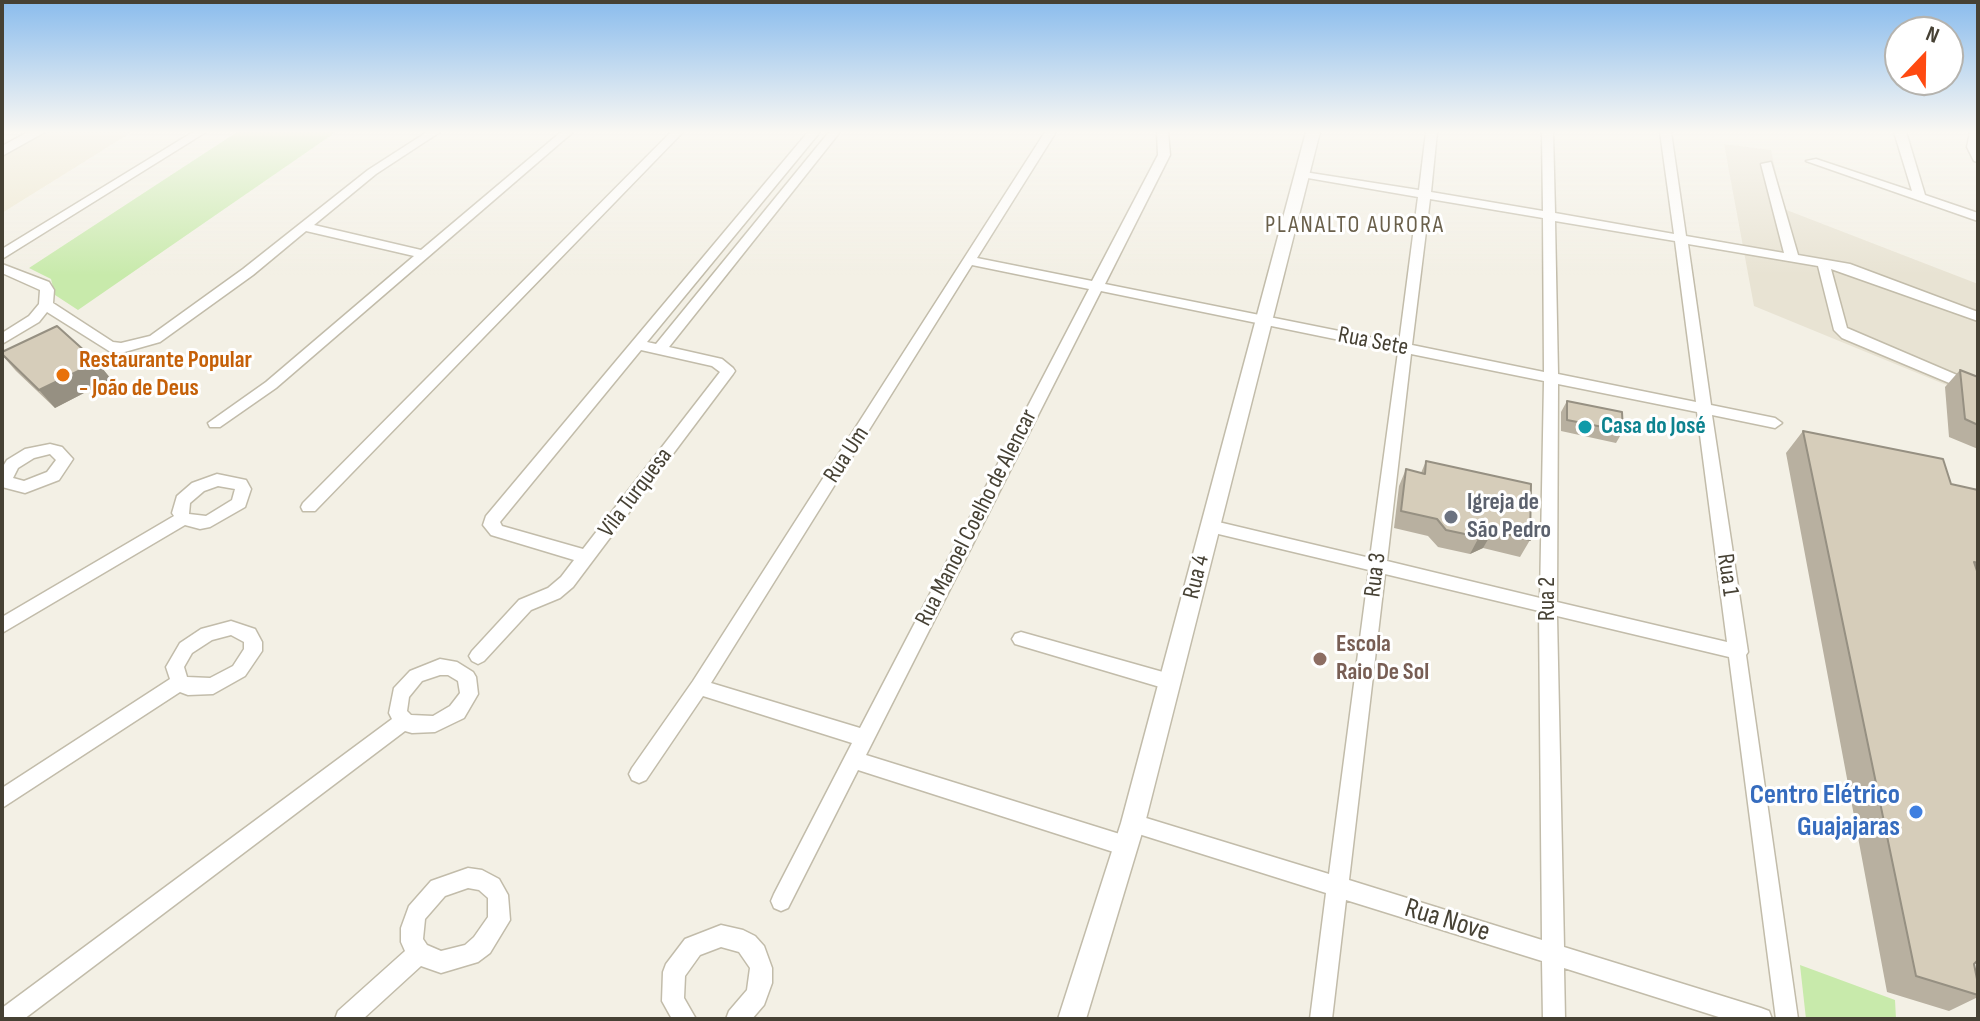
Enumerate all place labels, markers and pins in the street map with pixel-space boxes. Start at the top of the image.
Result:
place label: Restaurante Popular - João de Deus [79,347,252,403]
marker: Restaurante Popular - João de Deus [54,366,72,384]
place label: Casa do José [1601,413,1706,441]
marker: Casa do José [1576,418,1594,436]
place label: Igreja de São Pedro [1467,489,1551,545]
marker: Igreja de São Pedro [1442,508,1460,526]
place label: Escola Raio De Sol [1336,631,1429,687]
marker: Escola Raio De Sol [1311,650,1329,668]
place label: Centro Elétrico Guajajaras [1750,779,1900,845]
marker: Centro Elétrico Guajajaras [1907,803,1925,821]

